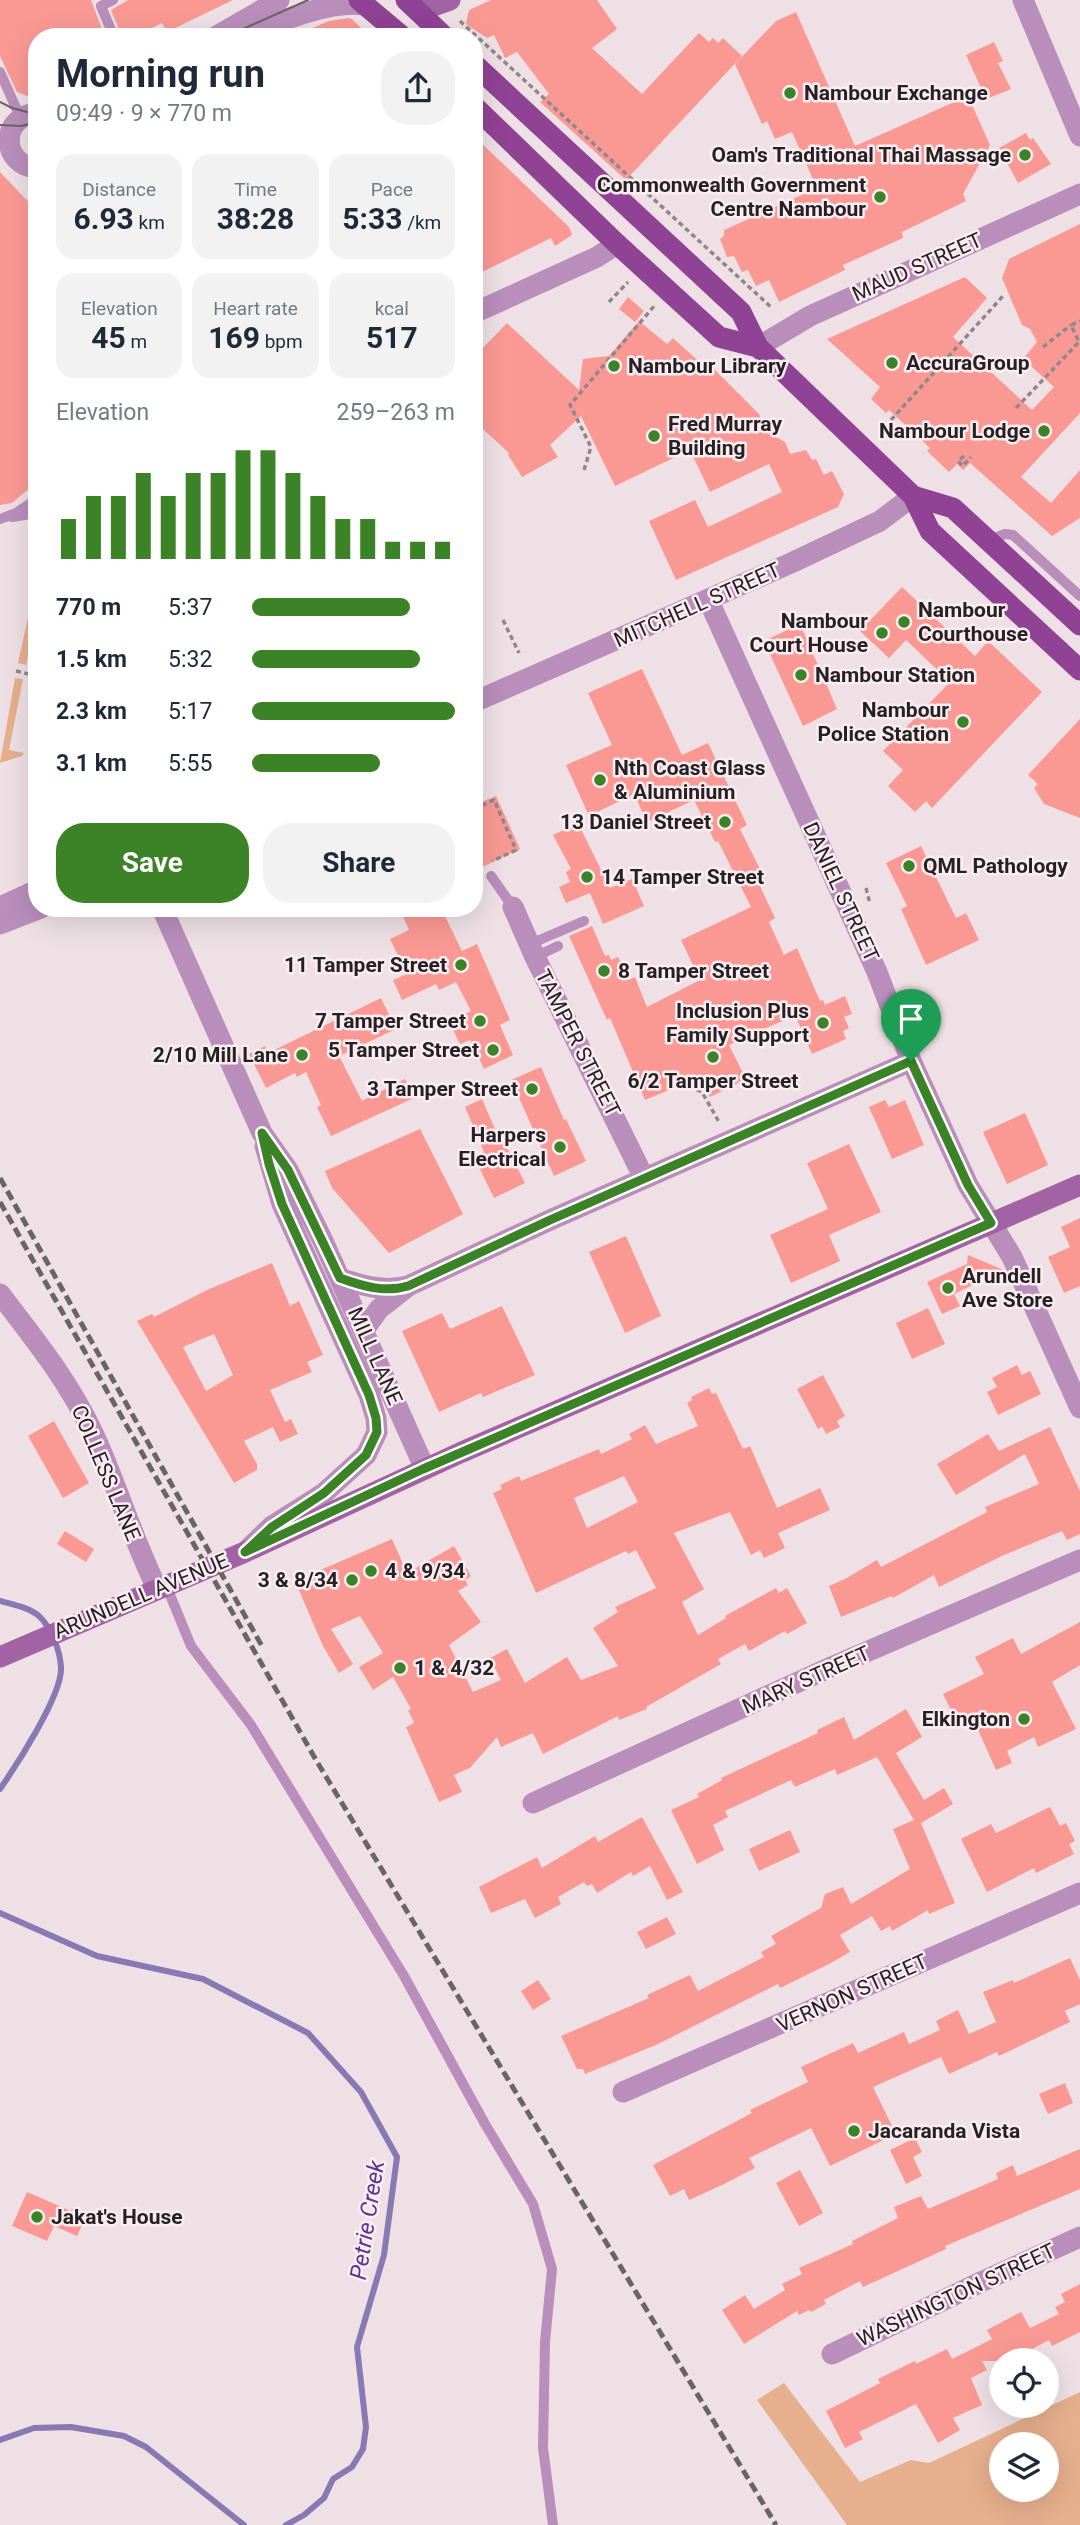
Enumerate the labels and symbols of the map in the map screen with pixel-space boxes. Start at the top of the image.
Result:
place label: Nambour Exchange [804,81,988,105]
marker: Nambour Exchange [782,85,798,101]
place label: Oam's Traditional Thai Massage [711,143,1011,167]
marker: Oam's Traditional Thai Massage [1017,147,1033,163]
place label: Commonwealth Government Centre Nambour [597,173,866,221]
marker: Commonwealth Government Centre Nambour [872,189,888,205]
street label: MAUD STREET [849,228,986,306]
place label: AccuraGroup [906,351,1030,375]
place label: Nambour Library [628,354,787,378]
marker: AccuraGroup [884,355,900,371]
marker: Nambour Library [606,358,622,374]
place label: Fred Murray Building [668,412,782,460]
place label: Nambour Lodge [879,419,1030,443]
marker: Nambour Lodge [1036,423,1052,439]
marker: Fred Murray Building [646,428,662,444]
street label: MITCHELL STREET [610,557,784,652]
place label: Nambour Courthouse [918,598,1028,646]
place label: Nambour Court House [750,609,868,657]
marker: Nambour Courthouse [896,614,912,630]
marker: Nambour Court House [874,625,890,641]
place label: Nambour Station [815,663,975,687]
marker: Nambour Station [793,667,809,683]
place label: Nambour Police Station [818,698,949,746]
marker: Nambour Police Station [955,714,971,730]
place label: Nth Coast Glass & Aluminium [614,756,766,804]
marker: Nth Coast Glass & Aluminium [592,772,608,788]
place label: 13 Daniel Street [560,810,711,834]
marker: 13 Daniel Street [717,814,733,830]
street label: DANIEL STREET [798,819,884,966]
place label: QML Pathology [923,854,1068,878]
marker: QML Pathology [901,858,917,874]
place label: 14 Tamper Street [601,865,764,889]
marker: 14 Tamper Street [579,869,595,885]
place label: 11 Tamper Street [284,953,447,977]
marker: 11 Tamper Street [453,957,469,973]
place label: 8 Tamper Street [618,959,769,983]
marker: 8 Tamper Street [596,963,612,979]
street label: TAMPER STREET [531,966,626,1121]
pin [881,989,941,1061]
place label: Inclusion Plus Family Support [666,999,809,1047]
place label: 7 Tamper Street [315,1009,466,1033]
marker: 7 Tamper Street [472,1013,488,1029]
marker: Inclusion Plus Family Support [815,1015,831,1031]
place label: 5 Tamper Street [328,1038,479,1062]
marker: 5 Tamper Street [485,1042,501,1058]
place label: 2/10 Mill Lane [153,1043,288,1067]
marker: 2/10 Mill Lane [294,1047,310,1063]
marker: 6/2 Tamper Street [705,1049,721,1065]
place label: 6/2 Tamper Street [628,1069,798,1093]
place label: 3 Tamper Street [367,1077,518,1101]
marker: 3 Tamper Street [524,1081,540,1097]
place label: Harpers Electrical [458,1123,546,1171]
marker: Harpers Electrical [552,1139,568,1155]
place label: Arundell Ave Store [962,1264,1053,1312]
marker: Arundell Ave Store [940,1280,956,1296]
street label: MILL LANE [343,1304,407,1408]
street label: COLLESS LANE [67,1402,145,1544]
street label: ARUNDELL AVENUE [50,1548,232,1644]
place label: 4 & 9/34 [385,1559,465,1583]
marker: 4 & 9/34 [363,1563,379,1579]
place label: 3 & 8/34 [258,1568,338,1592]
marker: 3 & 8/34 [344,1572,360,1588]
street label: MARY STREET [739,1641,874,1719]
place label: 1 & 4/32 [414,1656,494,1680]
marker: 1 & 4/32 [392,1660,408,1676]
place label: Elkington [922,1707,1010,1731]
marker: Elkington [1016,1711,1032,1727]
street label: VERNON STREET [773,1949,931,2037]
place label: Jacaranda Vista [868,2119,1020,2143]
marker: Jacaranda Vista [846,2123,862,2139]
water label: Petrie Creek [345,2158,390,2282]
place label: Jakat's House [51,2205,183,2229]
marker: Jakat's House [29,2209,45,2225]
street label: WASHINGTON STREET [853,2238,1059,2351]

